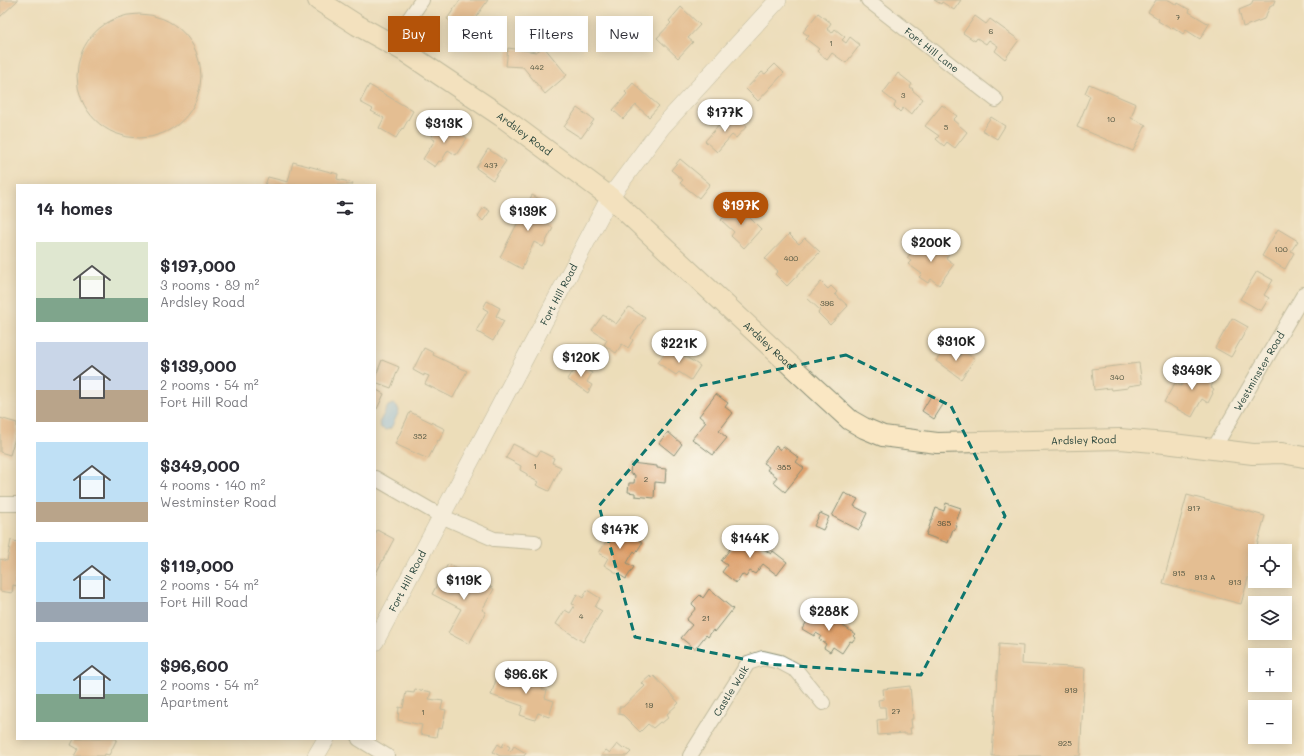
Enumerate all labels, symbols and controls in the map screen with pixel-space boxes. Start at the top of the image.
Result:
house number: 7 [1176,12,1181,22]
chip: Buy [388,16,440,52]
chip: Rent [448,16,507,52]
chip: Filters [515,16,588,52]
chip: New [596,16,653,52]
street label: Fort Hill Lane [902,24,962,76]
house number: 6 [989,26,994,36]
house number: 1 [829,38,833,48]
house number: 442 [530,62,544,72]
house number: 3 [901,90,906,100]
pin: $177K [697,99,753,133]
text: $177K [707,103,743,120]
street label: Ardsley Road [494,108,555,158]
pin: $313K [416,110,472,144]
text: $313K [425,114,463,131]
house number: 10 [1107,114,1115,124]
house number: 5 [944,122,949,132]
house number: 437 [484,160,498,170]
pin: $197K [713,192,769,226]
text: $197K [722,196,760,213]
text: 14 homes [36,197,113,219]
icon: filters [334,197,356,219]
pin: $139K [500,198,556,232]
text: $139K [509,202,547,219]
pin: $200K [903,229,959,263]
text: $200K [911,233,951,250]
house number: 100 [1274,244,1288,254]
house number: 400 [784,253,798,263]
text: $197,000 [160,254,236,276]
icon: home [68,258,116,306]
street label: Fort Hill Road [537,261,580,328]
text: 3 rooms · 89 m² [160,276,259,293]
text: Ardsley Road [160,293,245,310]
house number: 396 [820,298,834,308]
street label: Ardsley Road [740,318,798,373]
pin: $310K [928,328,984,362]
street label: Westminster Road [1230,329,1288,413]
pin: $221K [651,330,707,364]
text: $310K [937,332,975,349]
text: $221K [661,334,697,351]
pin: $120K [553,344,609,378]
text: $120K [562,348,600,365]
text: $139,000 [160,354,236,376]
pin: $349K [1164,357,1220,391]
icon: home [68,358,116,406]
text: $349K [1172,361,1212,378]
house number: 340 [1110,372,1124,382]
text: 2 rooms · 54 m² [160,376,259,393]
text: Fort Hill Road [160,393,248,410]
house number: 352 [413,431,427,441]
street label: Ardsley Road [1051,432,1116,448]
text: $349,000 [160,454,240,476]
icon: home [68,458,116,506]
house number: 1 [533,461,537,471]
house number: 385 [777,462,791,472]
house number: 2 [644,474,648,484]
text: 4 rooms · 140 m² [160,476,265,493]
text: Westminster Road [160,493,276,510]
house number: 917 [1188,503,1201,513]
pin: $147K [592,516,648,550]
house number: 365 [937,518,951,528]
text: $147K [601,520,639,537]
pin: $144K [722,525,778,559]
text: $144K [731,529,769,546]
map controls [1248,544,1292,744]
button: locate [1248,544,1292,588]
street label: Fort Hill Road [385,548,429,614]
text: $119,000 [160,554,234,576]
icon: home [68,558,116,606]
pin: $119K [436,567,492,601]
house number: 915 [1173,568,1186,578]
text: $119K [446,571,482,588]
house number: 913 A [1194,572,1216,582]
text: 2 rooms · 54 m² [160,576,259,593]
house number: 913 [1229,577,1242,587]
text: Fort Hill Road [160,593,248,610]
button: layers [1248,596,1292,640]
pin: $288K [801,598,857,632]
text: $288K [809,602,849,619]
house number: 4 [579,611,584,621]
house number: 21 [702,613,710,623]
button: + [1248,648,1292,692]
text: $96,600 [160,654,228,676]
icon: home [68,658,116,706]
pin: $96.6K [493,661,559,695]
street label: Castle Walk [710,663,752,719]
text: $96.6K [504,665,548,682]
text: 2 rooms · 54 m² [160,676,259,693]
house number: 919 [1064,685,1078,695]
text: Apartment [160,693,229,710]
house number: 19 [645,700,653,710]
button: − [1248,700,1292,744]
house number: 27 [892,706,901,716]
house number: 1 [421,707,425,717]
house number: 925 [1058,738,1072,748]

